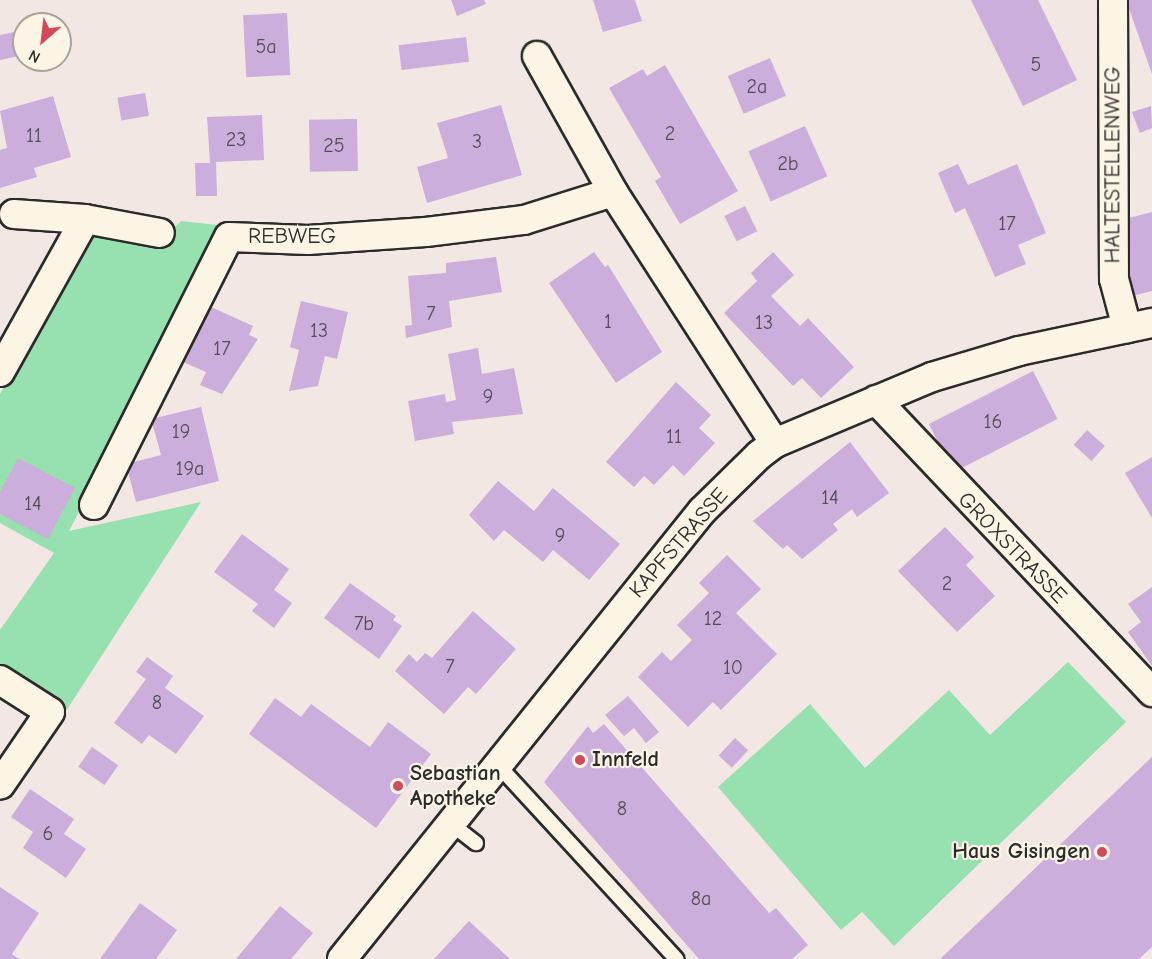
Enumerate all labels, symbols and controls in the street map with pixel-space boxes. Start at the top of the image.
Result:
north arrow [12,12,72,72]
house number: 5a [255,34,277,58]
text: N [26,46,43,67]
house number: 5 [1031,52,1041,76]
street label: HALTESTELLENWEG [1100,67,1126,263]
house number: 2a [747,74,767,98]
house number: 2 [665,121,675,145]
house number: 11 [26,123,42,147]
house number: 23 [226,127,246,151]
house number: 3 [472,129,482,153]
house number: 25 [323,133,345,157]
house number: 2b [777,151,799,175]
house number: 17 [998,211,1016,235]
street label: REBWEG [248,224,336,250]
house number: 7 [426,301,436,325]
house number: 1 [604,309,612,333]
house number: 13 [755,310,773,334]
house number: 13 [310,318,328,342]
house number: 17 [213,336,231,360]
house number: 9 [483,384,493,408]
house number: 16 [984,409,1002,433]
house number: 19 [172,419,190,443]
house number: 11 [666,424,682,448]
house number: 19a [176,456,204,480]
street label: KAPFSTRASSE [624,483,734,603]
house number: 14 [821,485,839,509]
street label: GROXSTRASSE [952,487,1072,609]
house number: 14 [24,491,42,515]
house number: 9 [555,523,565,547]
house number: 2 [942,571,952,595]
house number: 12 [704,606,722,630]
house number: 7b [354,611,374,635]
house number: 7 [445,654,455,678]
house number: 10 [723,655,743,679]
house number: 8 [152,690,162,714]
place label: Innfeld [592,747,659,773]
marker: Innfeld [573,753,587,767]
place label: Sebastian Apotheke [410,760,501,812]
marker: Sebastian Apotheke [391,779,405,793]
house number: 8 [617,796,627,820]
house number: 6 [43,821,53,845]
place label: Haus Gisingen [952,839,1090,865]
marker: Haus Gisingen [1095,845,1109,859]
house number: 8a [691,886,711,910]

